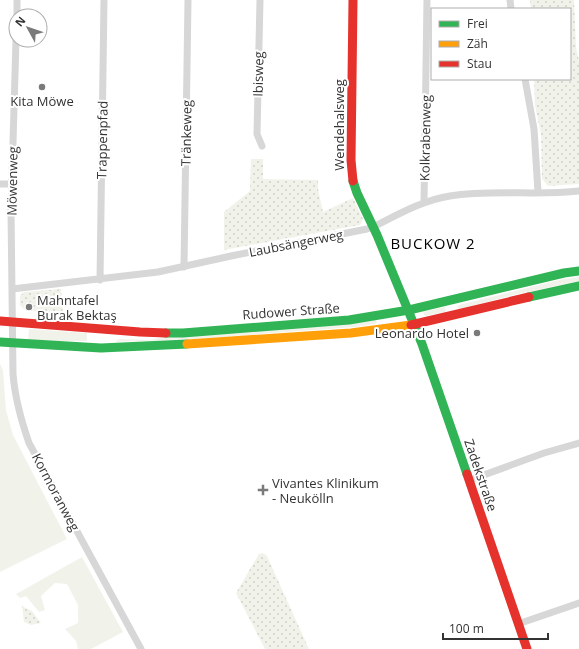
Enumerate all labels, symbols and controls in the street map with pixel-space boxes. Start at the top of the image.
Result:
north arrow [8,8,48,48]
legend [431,8,571,80]
text: N [11,13,29,30]
text: Frei [467,15,488,32]
text: Zäh [467,35,488,52]
street label: Ibisweg [249,51,267,97]
text: Stau [467,55,492,72]
street label: Wendehalsweg [330,79,348,171]
marker: Kita Möwe [37,82,47,92]
place label: Kita Möwe [10,92,74,110]
street label: Kolkrabenweg [415,95,435,181]
street label: Tränkeweg [176,100,196,166]
street label: Trappenpfad [92,101,112,179]
street label: Möwenweg [2,146,22,216]
street label: Laubsängerweg [247,225,345,261]
district label: BUCKOW 2 [390,233,476,253]
place label: Mahntafel Burak Bektaş [37,291,117,324]
street label: Rudower Straße [242,299,340,323]
marker: Mahntafel Burak Bektaş [24,302,34,312]
place label: Leonardo Hotel [375,324,469,342]
marker: Leonardo Hotel [472,328,482,338]
street label: Zadekstraße [460,436,502,514]
street label: Kormoranweg [28,450,84,534]
place label: Vivantes Klinikum - Neukölln [272,474,379,507]
marker: Vivantes Klinikum - Neukölln [257,484,269,496]
scale bar [443,615,548,641]
text: 100 m [449,620,484,637]

